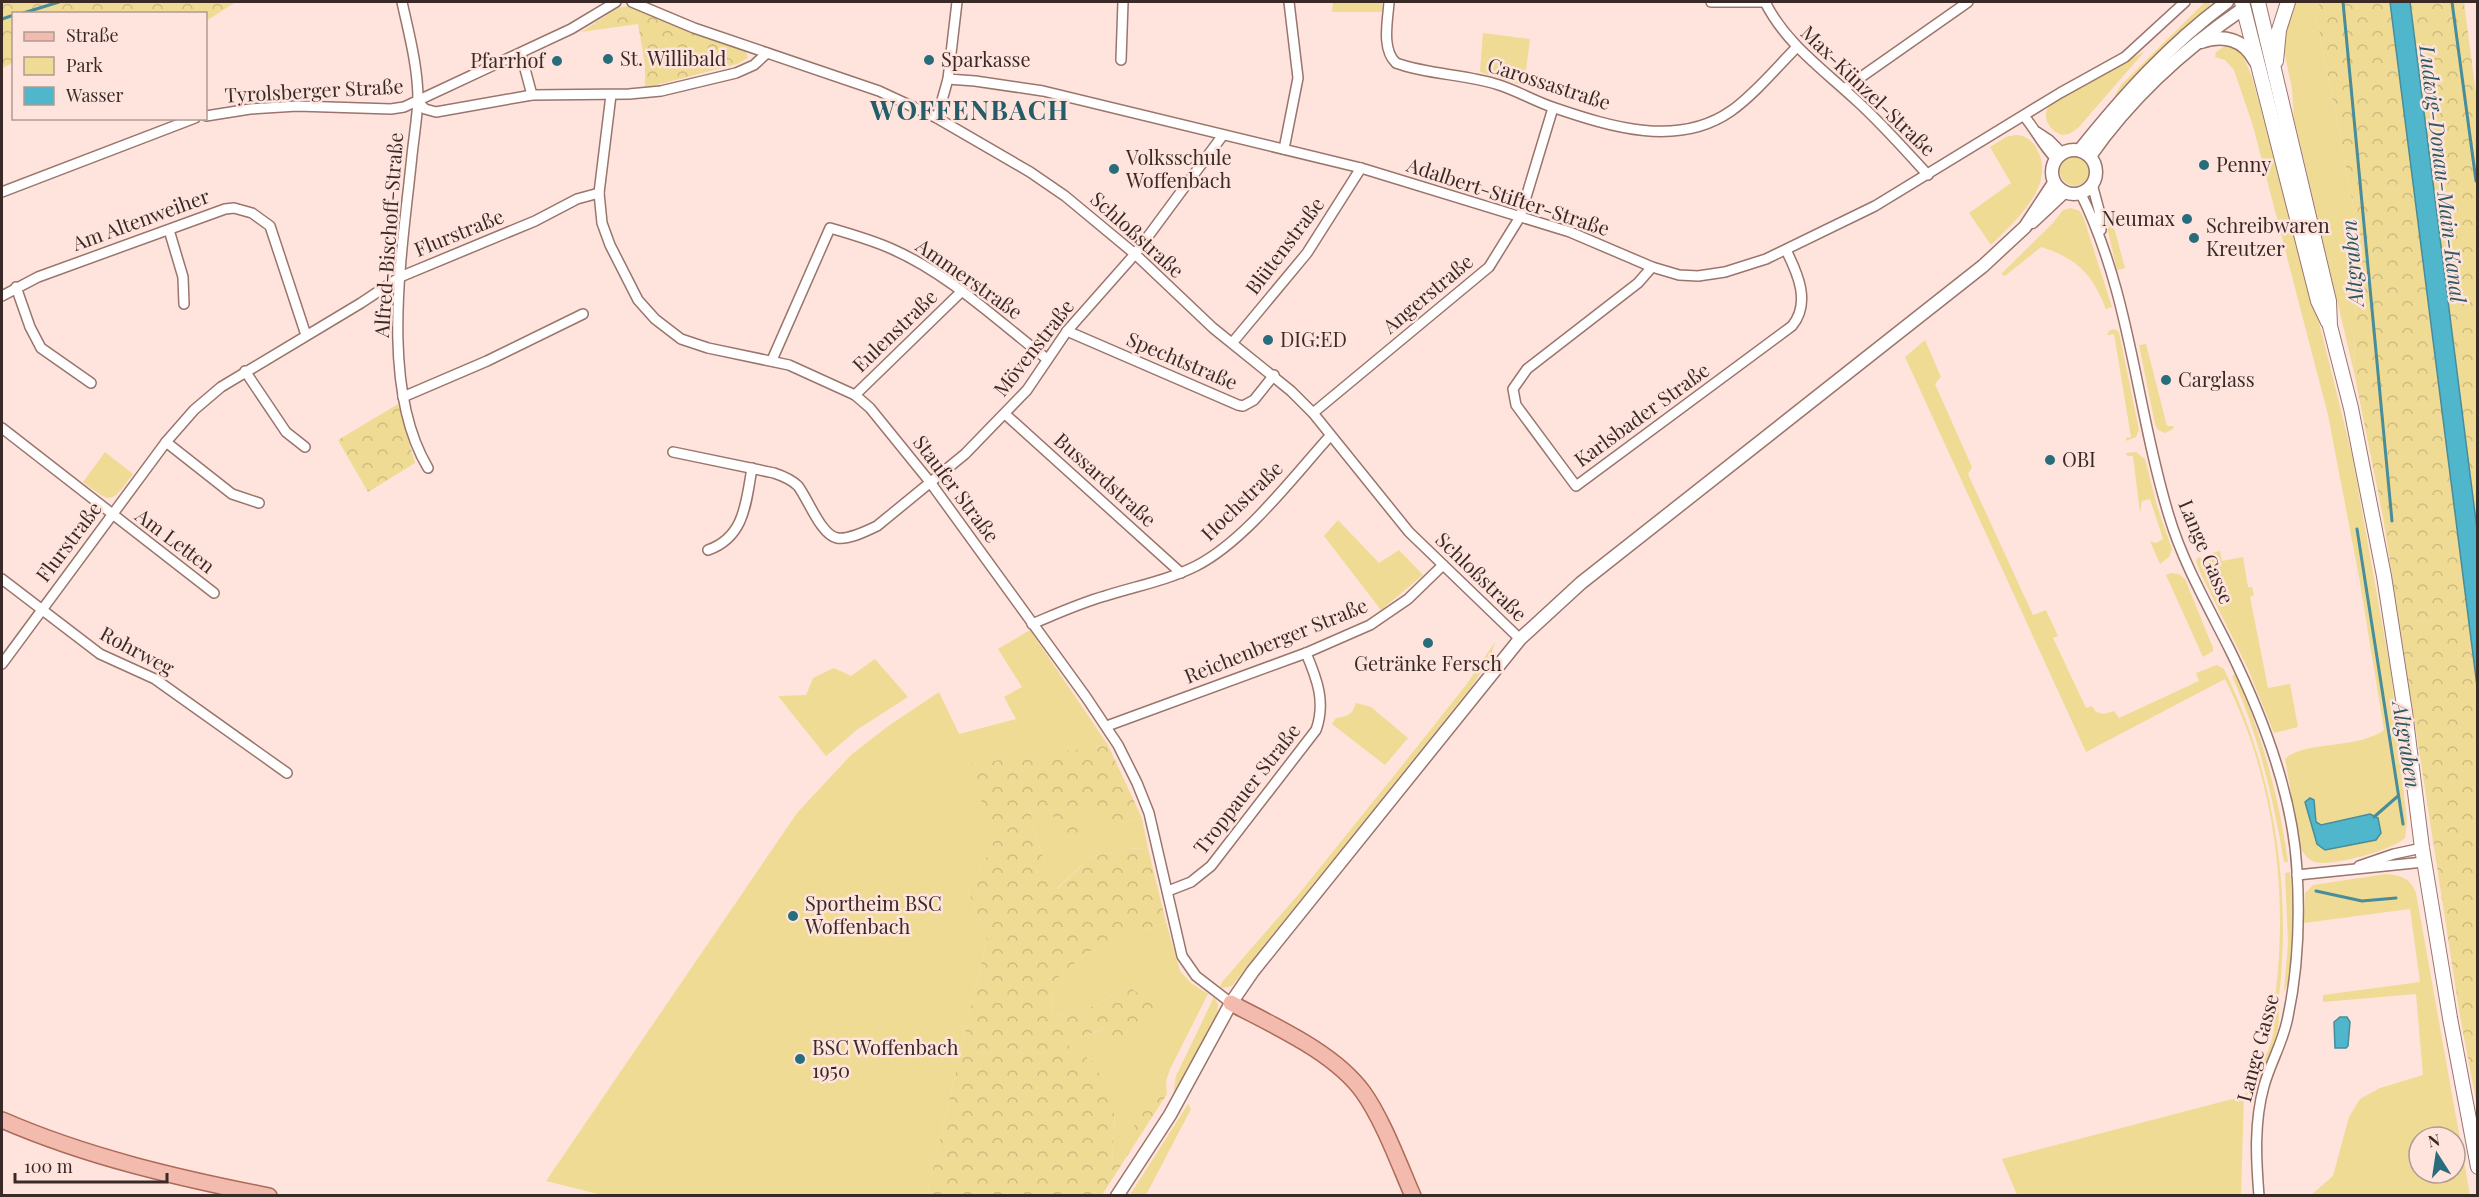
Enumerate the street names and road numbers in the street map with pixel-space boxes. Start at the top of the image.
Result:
street label: Max-Künzel-Straße [1796,19,1942,161]
street label: Carossastraße [1485,50,1614,115]
street label: Tyrolsberger Straße [224,71,404,108]
street label: Alfred-Bischoff-Straße [367,131,408,339]
street label: Adalbert-Stifter-Straße [1403,150,1613,241]
street label: Am Altenweiher [67,181,213,256]
street label: Schloßstraße [1085,185,1191,283]
street label: Blütenstraße [1238,191,1329,299]
street label: Flurstraße [410,201,507,262]
street label: Ammerstraße [911,231,1028,324]
street label: Angerstraße [1375,247,1478,339]
street label: Eulenstraße [846,283,942,377]
street label: Mövenstraße [986,293,1079,401]
street label: Spechtstraße [1123,324,1242,395]
street label: Karlsbader Straße [1568,355,1714,472]
street label: Bussardstraße [1049,426,1163,532]
street label: Staufer Straße [908,429,1006,547]
street label: Hochstraße [1194,454,1288,546]
street label: Flurstraße [29,495,107,587]
street label: Lange Gasse [2173,495,2241,608]
street label: Am Letten [130,501,221,578]
street label: Schloßstraße [1431,526,1534,626]
street label: Reichenberger Straße [1180,591,1371,689]
street label: Rohrweg [96,619,180,681]
street label: Troppauer Straße [1186,717,1305,859]
street label: Lange Gasse [2229,991,2284,1105]

